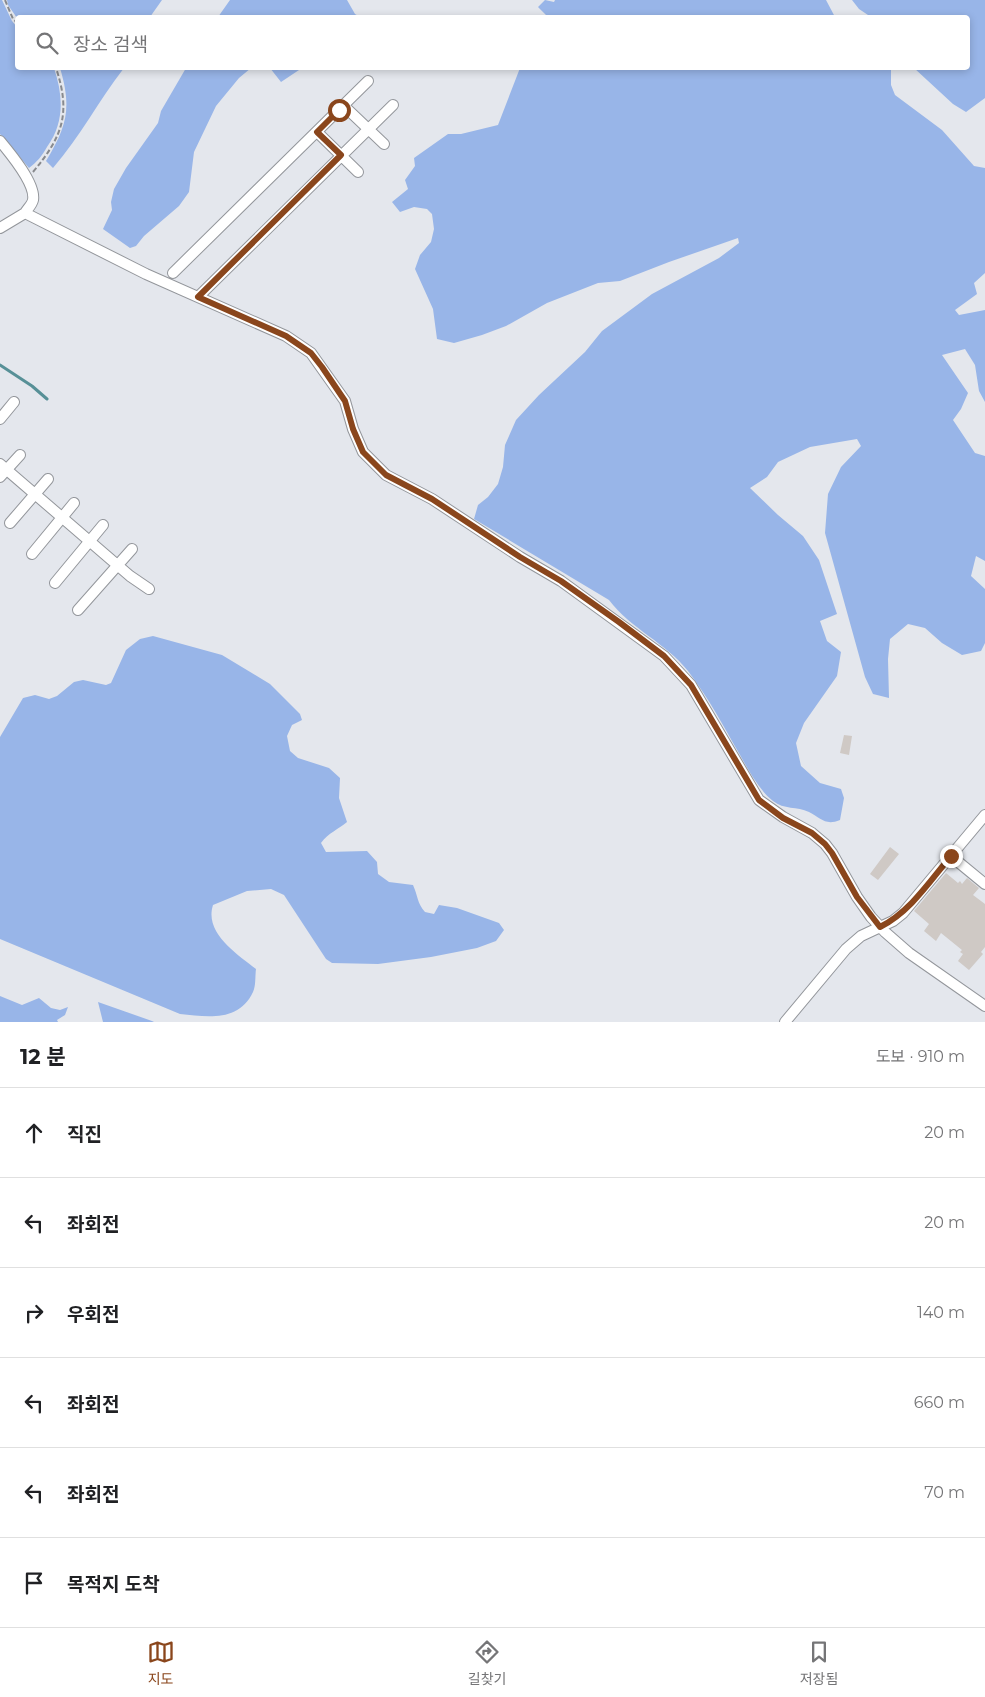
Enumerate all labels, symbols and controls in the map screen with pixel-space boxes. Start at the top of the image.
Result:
search box [15,15,970,70]
icon: search [33,29,61,57]
text: 장소 검색 [73,33,148,56]
route start [328,99,351,122]
route end [940,845,963,868]
text: 12 분 [20,1044,66,1069]
text: 도보 · 910 m [876,1047,965,1066]
icon: ahead [20,1119,48,1147]
text: 직진 [67,1123,102,1146]
text: 20 m [924,1123,965,1142]
icon: left [20,1209,48,1237]
text: 좌회전 [67,1213,119,1236]
text: 20 m [924,1213,965,1232]
icon: right [20,1299,48,1327]
text: 우회전 [67,1303,119,1326]
text: 140 m [917,1303,965,1322]
icon: left [20,1389,48,1417]
text: 좌회전 [67,1393,119,1416]
text: 660 m [914,1393,965,1412]
icon: left [20,1479,48,1507]
text: 좌회전 [67,1483,119,1506]
text: 70 m [924,1483,965,1502]
icon: arrive [20,1569,48,1597]
text: 목적지 도착 [67,1573,160,1596]
tab: 지도 [147,1638,175,1688]
tab: 길찾기 [468,1638,506,1688]
tab: 저장됨 [800,1638,838,1688]

